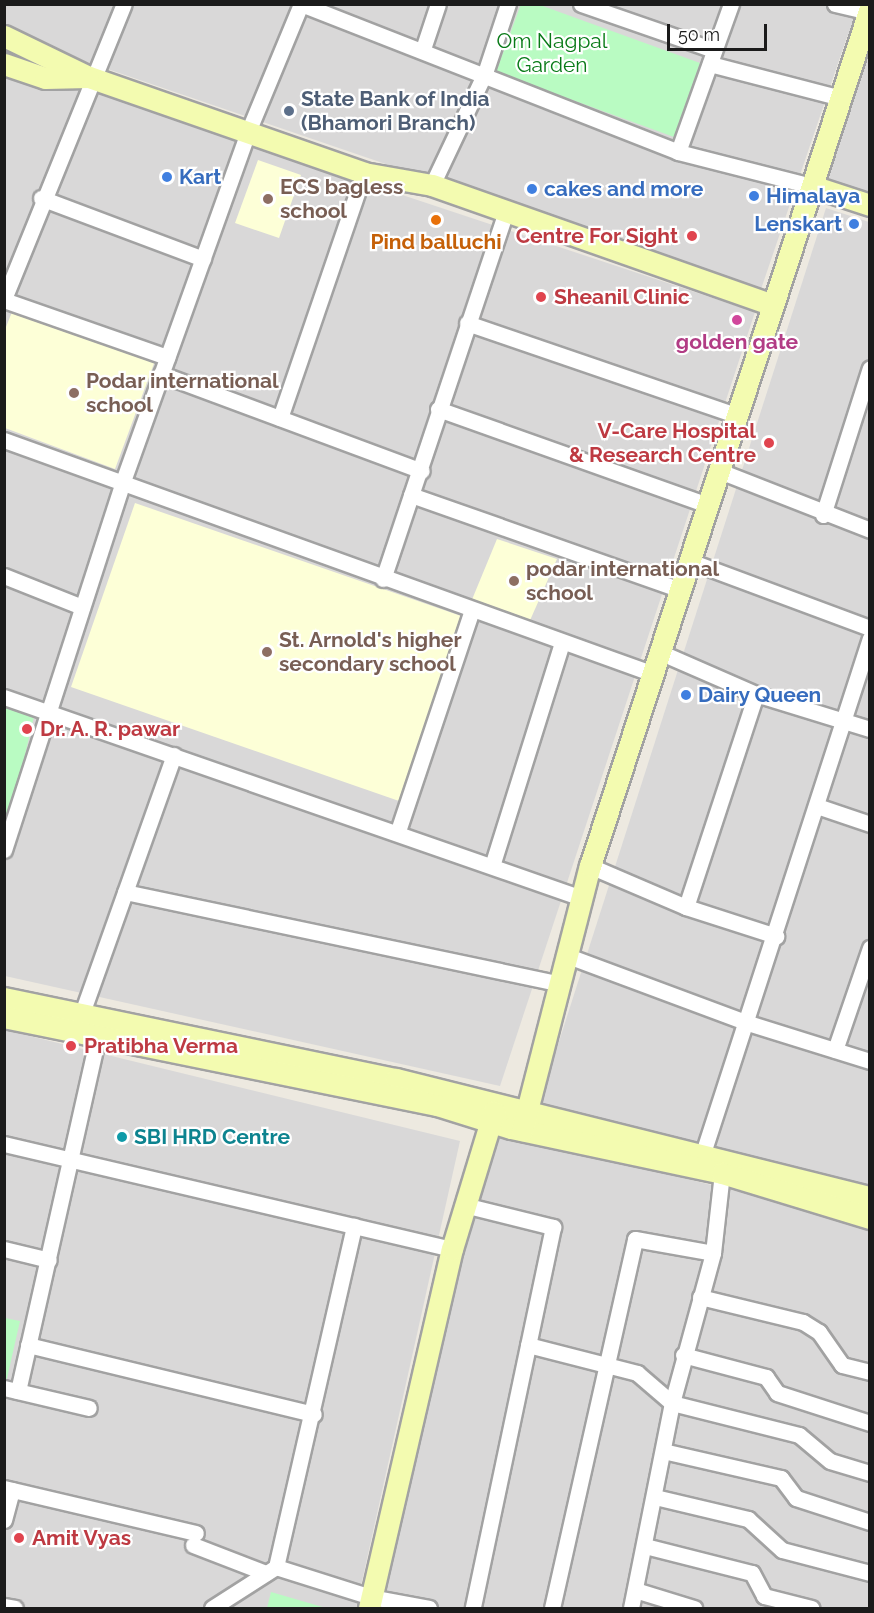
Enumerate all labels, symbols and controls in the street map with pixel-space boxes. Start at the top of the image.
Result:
scale bar [670,12,770,50]
text: 50 m [678,24,720,45]
park label: Om Nagpal Garden [497,28,607,78]
place label: State Bank of India (Bhamori Branch) [301,86,490,136]
marker: State Bank of India (Bhamori Branch) [282,104,296,118]
place label: Kart [179,164,221,190]
marker: Kart [160,170,174,184]
place label: ECS bagless school [280,174,403,224]
place label: cakes and more [544,176,703,202]
marker: cakes and more [525,182,539,196]
place label: Himalaya [766,183,860,209]
marker: Himalaya [747,189,761,203]
marker: ECS bagless school [261,192,275,206]
place label: Lenskart [754,211,842,237]
marker: Pind balluchi [429,213,443,227]
marker: Lenskart [847,217,861,231]
place label: Centre For Sight [515,223,678,249]
marker: Centre For Sight [683,227,701,245]
place label: Pind balluchi [370,229,502,255]
place label: Sheanil Clinic [554,284,690,310]
marker: Sheanil Clinic [532,288,550,306]
marker: golden gate [730,313,744,327]
place label: golden gate [676,329,798,355]
place label: Podar international school [86,368,279,418]
marker: Podar international school [67,386,81,400]
place label: V-Care Hospital & Research Centre [569,418,756,468]
marker: V-Care Hospital & Research Centre [760,434,778,452]
place label: podar international school [526,556,720,606]
marker: podar international school [507,574,521,588]
place label: St. Arnold's higher secondary school [279,627,462,677]
marker: St. Arnold's higher secondary school [260,645,274,659]
place label: Dairy Queen [698,682,822,708]
marker: Dairy Queen [679,688,693,702]
place label: Dr. A. R. pawar [40,716,181,742]
marker: Dr. A. R. pawar [18,720,36,738]
place label: Pratibha Verma [84,1033,239,1059]
marker: Pratibha Verma [62,1037,80,1055]
place label: SBI HRD Centre [134,1124,290,1150]
marker: SBI HRD Centre [115,1130,129,1144]
place label: Amit Vyas [32,1525,132,1551]
marker: Amit Vyas [10,1529,28,1547]

